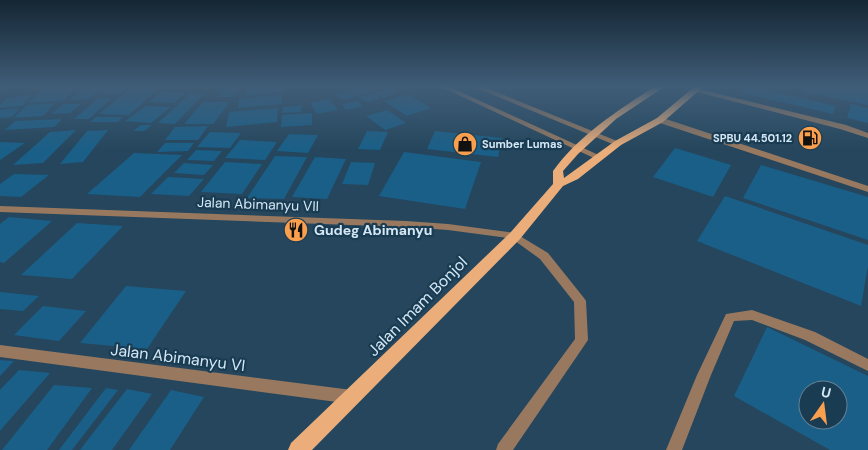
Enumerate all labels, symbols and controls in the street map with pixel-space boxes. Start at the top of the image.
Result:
fuel station icon: SPBU 44.501.12 [797,125,823,151]
shop icon: Sumber Lumas [452,131,478,157]
place label: SPBU 44.501.12 [713,131,792,145]
place label: Sumber Lumas [482,137,562,151]
street label: Jalan Abimanyu VII [197,193,319,215]
restaurant icon: Gudeg Abimanyu [283,217,309,243]
place label: Gudeg Abimanyu [314,221,432,239]
street label: Jalan Imam Bonjol [363,252,472,361]
street label: Jalan Abimanyu VI [109,339,247,376]
north arrow [798,380,848,430]
text: U [819,382,833,402]

